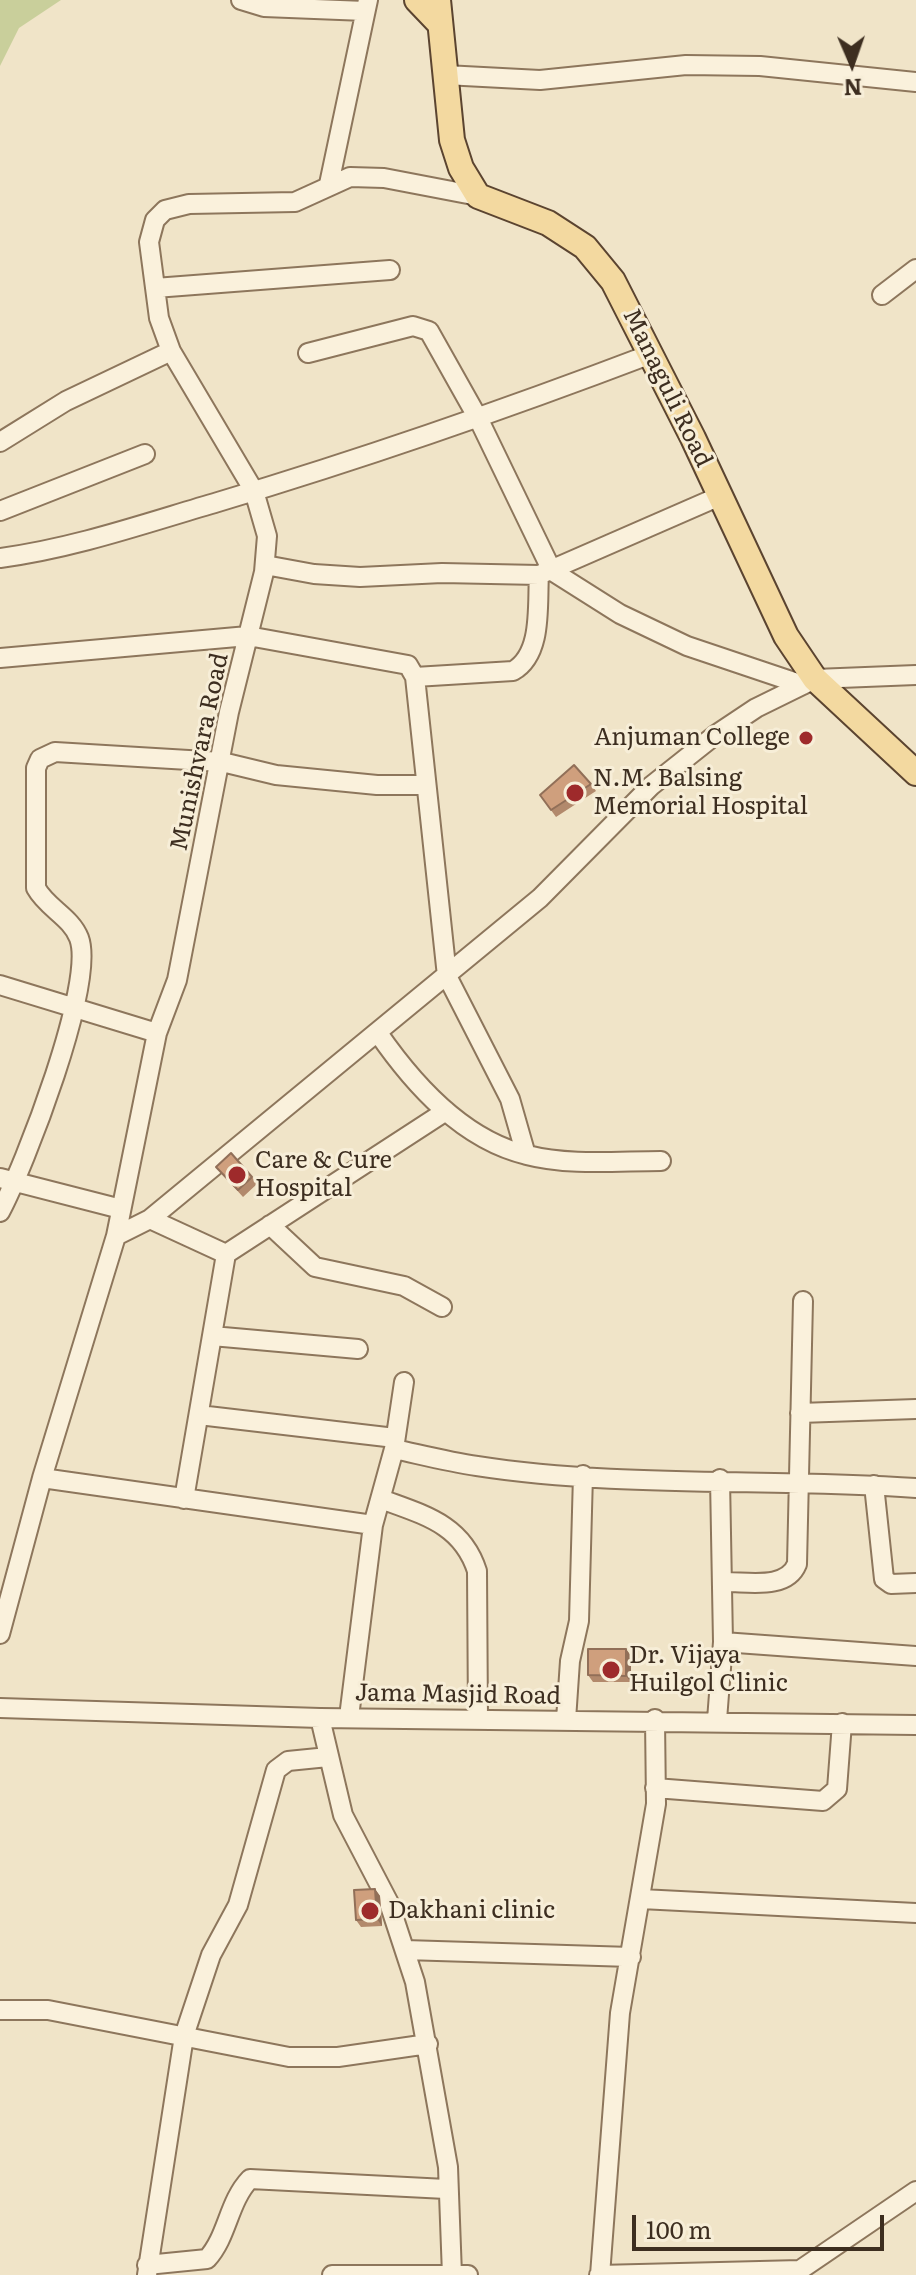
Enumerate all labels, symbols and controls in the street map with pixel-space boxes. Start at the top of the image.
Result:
north arrow [812,24,892,104]
text: N [843,72,863,105]
street label: Managuli Road [616,304,718,472]
street label: Munishvara Road [165,650,235,854]
place label: Anjuman College [594,724,790,752]
marker: Anjuman College [797,729,815,747]
place label: N.M. Balsing Memorial Hospital [593,765,808,821]
marker: N.M. Balsing Memorial Hospital [564,782,586,804]
place label: Care & Cure Hospital [255,1147,392,1203]
marker: Care & Cure Hospital [226,1164,248,1186]
place label: Dr. Vijaya Huilgol Clinic [629,1642,788,1698]
marker: Dr. Vijaya Huilgol Clinic [600,1659,622,1681]
street label: Jama Masjid Road [355,1679,561,1711]
place label: Dakhani clinic [388,1897,555,1925]
marker: Dakhani clinic [359,1900,381,1922]
scale bar [636,2199,888,2249]
text: 100 m [646,2211,712,2246]

